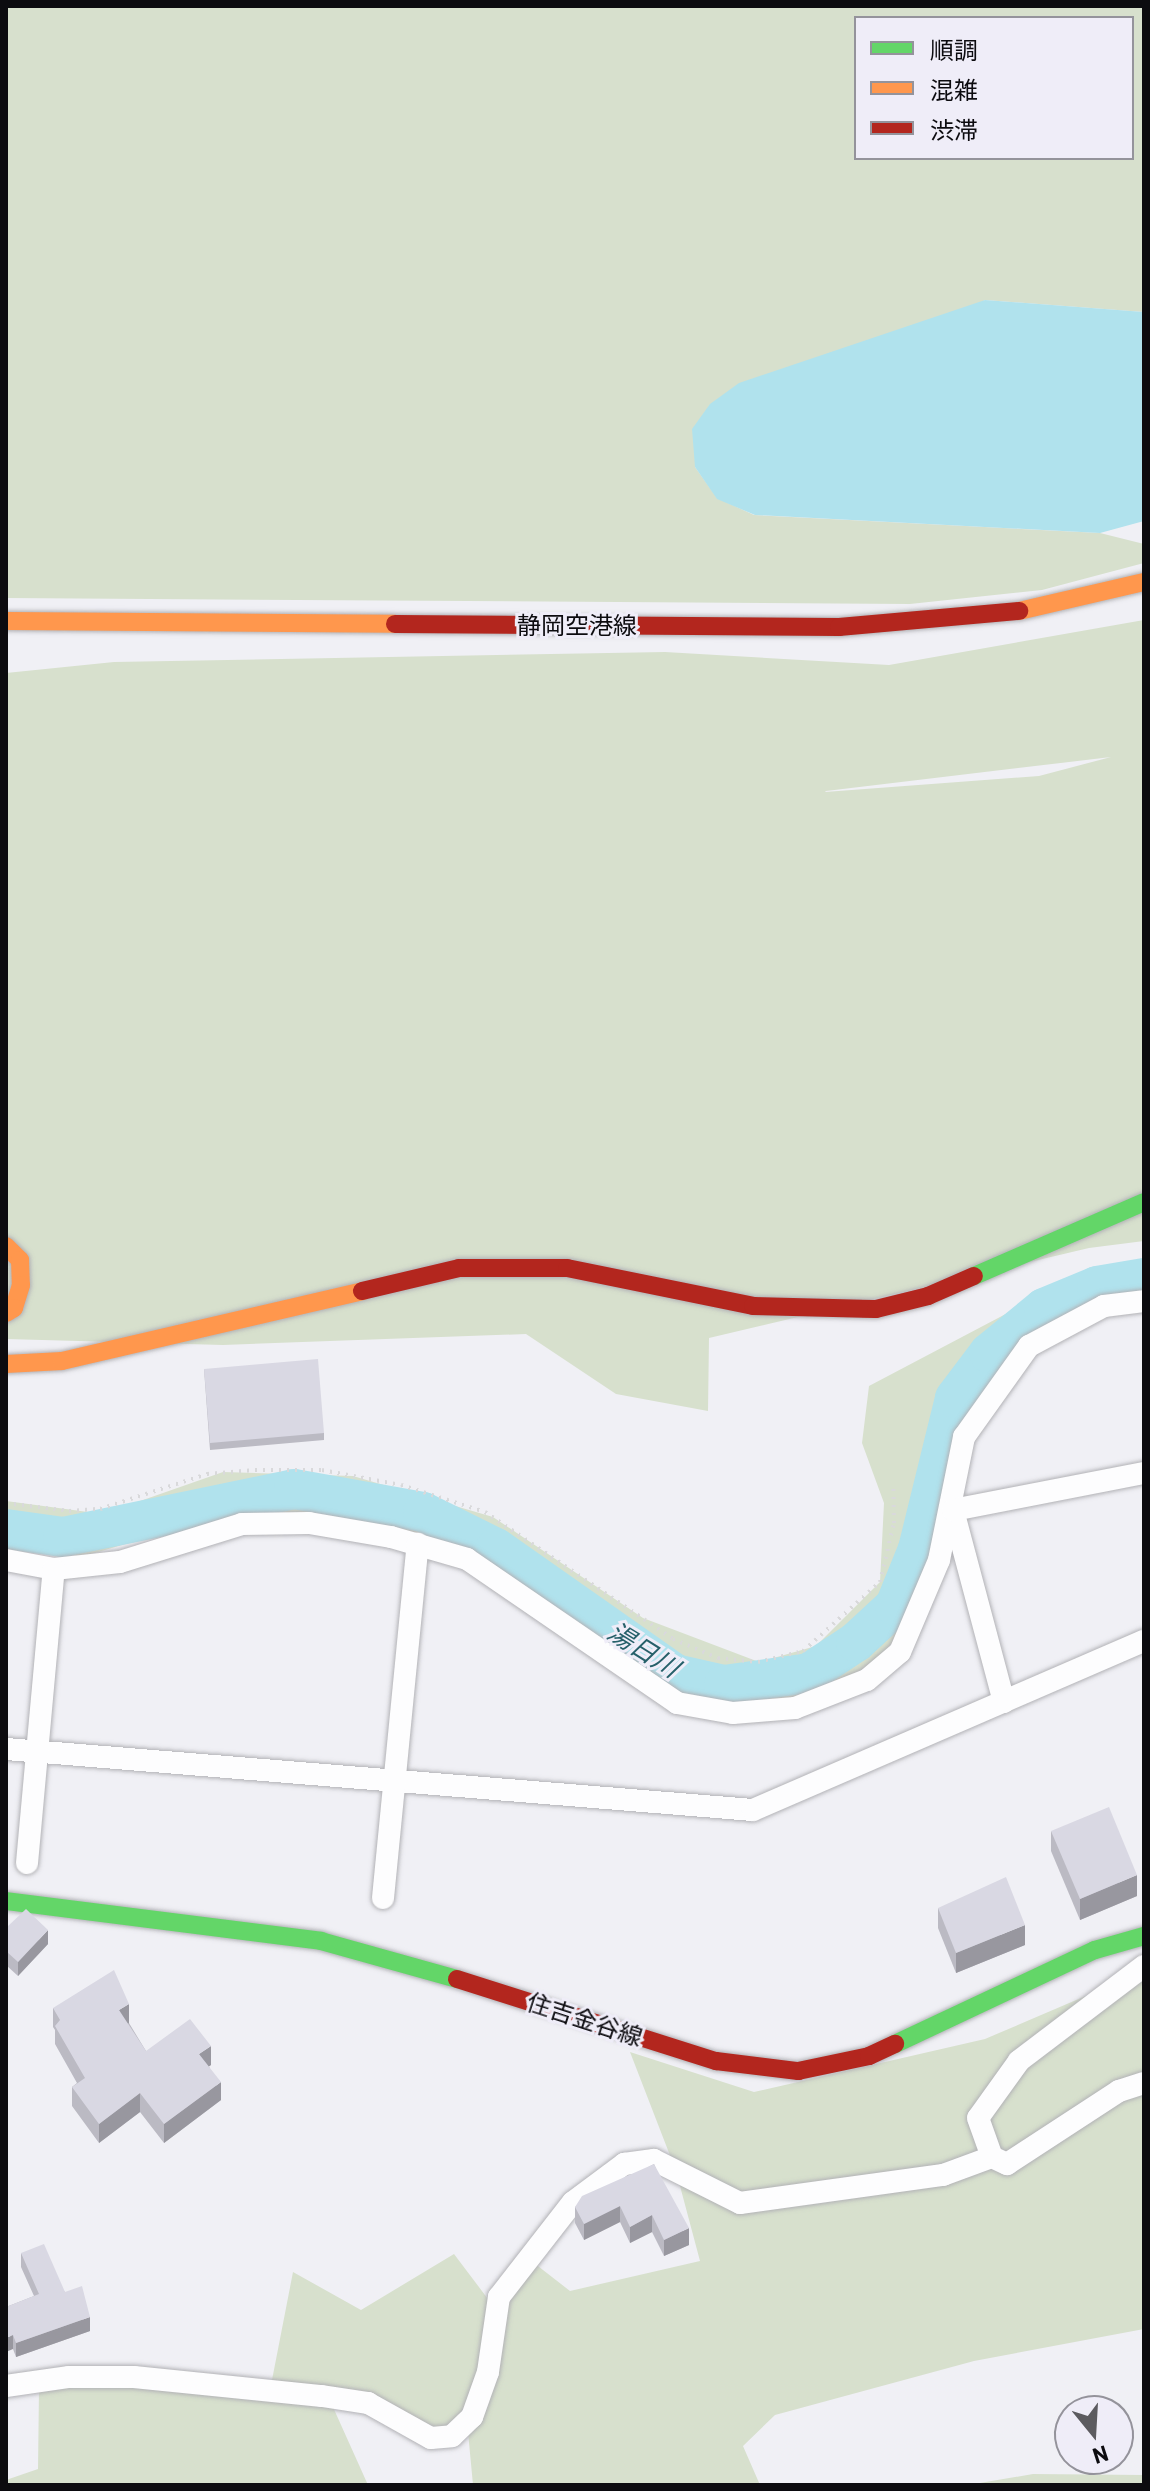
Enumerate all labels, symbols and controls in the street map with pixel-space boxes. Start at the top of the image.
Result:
legend [854,16,1134,160]
text: 順調 [930,35,978,64]
text: 混雑 [930,75,978,104]
text: 渋滞 [930,115,978,144]
street label: 静岡空港線 [517,611,637,639]
water label: 湯日川 [603,1615,685,1683]
street label: 住吉金谷線 [523,1987,647,2051]
north arrow [1054,2395,1134,2475]
text: N [1090,2441,1112,2471]

